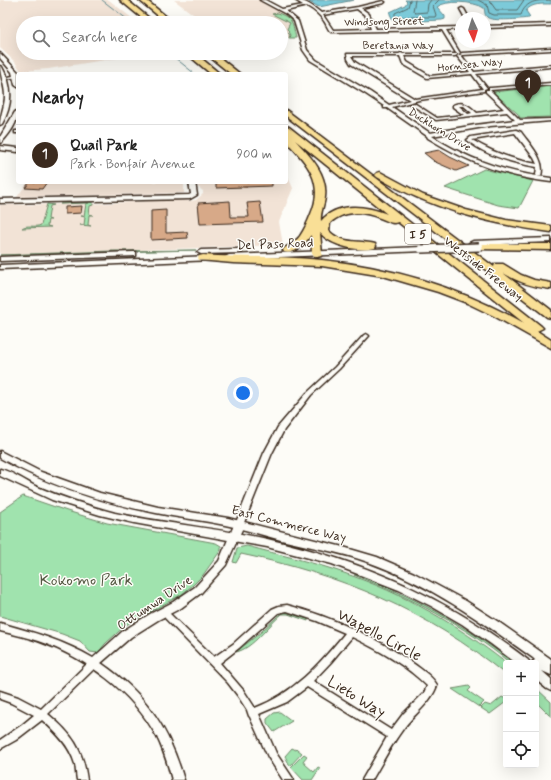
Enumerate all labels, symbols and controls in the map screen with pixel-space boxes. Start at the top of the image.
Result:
north arrow [455,12,491,48]
street label: Windsong Street [344,14,425,31]
search box [16,16,288,60]
icon: search [30,27,52,49]
text: Search here [62,28,138,48]
street label: Beretania Way [362,39,434,53]
street label: Hornsea Way [437,55,504,75]
pin: 1 [515,70,541,103]
text: Nearby [32,87,84,109]
street label: Duckhorn Drive [406,105,473,155]
text: Quail Park [70,136,137,156]
text: 1 [42,146,48,163]
text: 900 m [237,146,272,163]
text: Park · Bonfair Avenue [70,156,195,173]
road number: I 5 [405,224,431,244]
street label: Westside Freeway [440,233,526,305]
street label: Del Paso Road [237,235,314,254]
your location [233,383,253,403]
street label: East Commerce Way [230,502,348,547]
park label: Kokomo Park [40,570,133,591]
street label: Ottumwa Drive [114,572,196,635]
street label: Wapello Circle [333,604,425,666]
map controls [503,660,539,768]
button: + [503,660,539,696]
street label: Lieto Way [323,671,389,723]
button: − [503,696,539,732]
button: locate [503,732,539,768]

